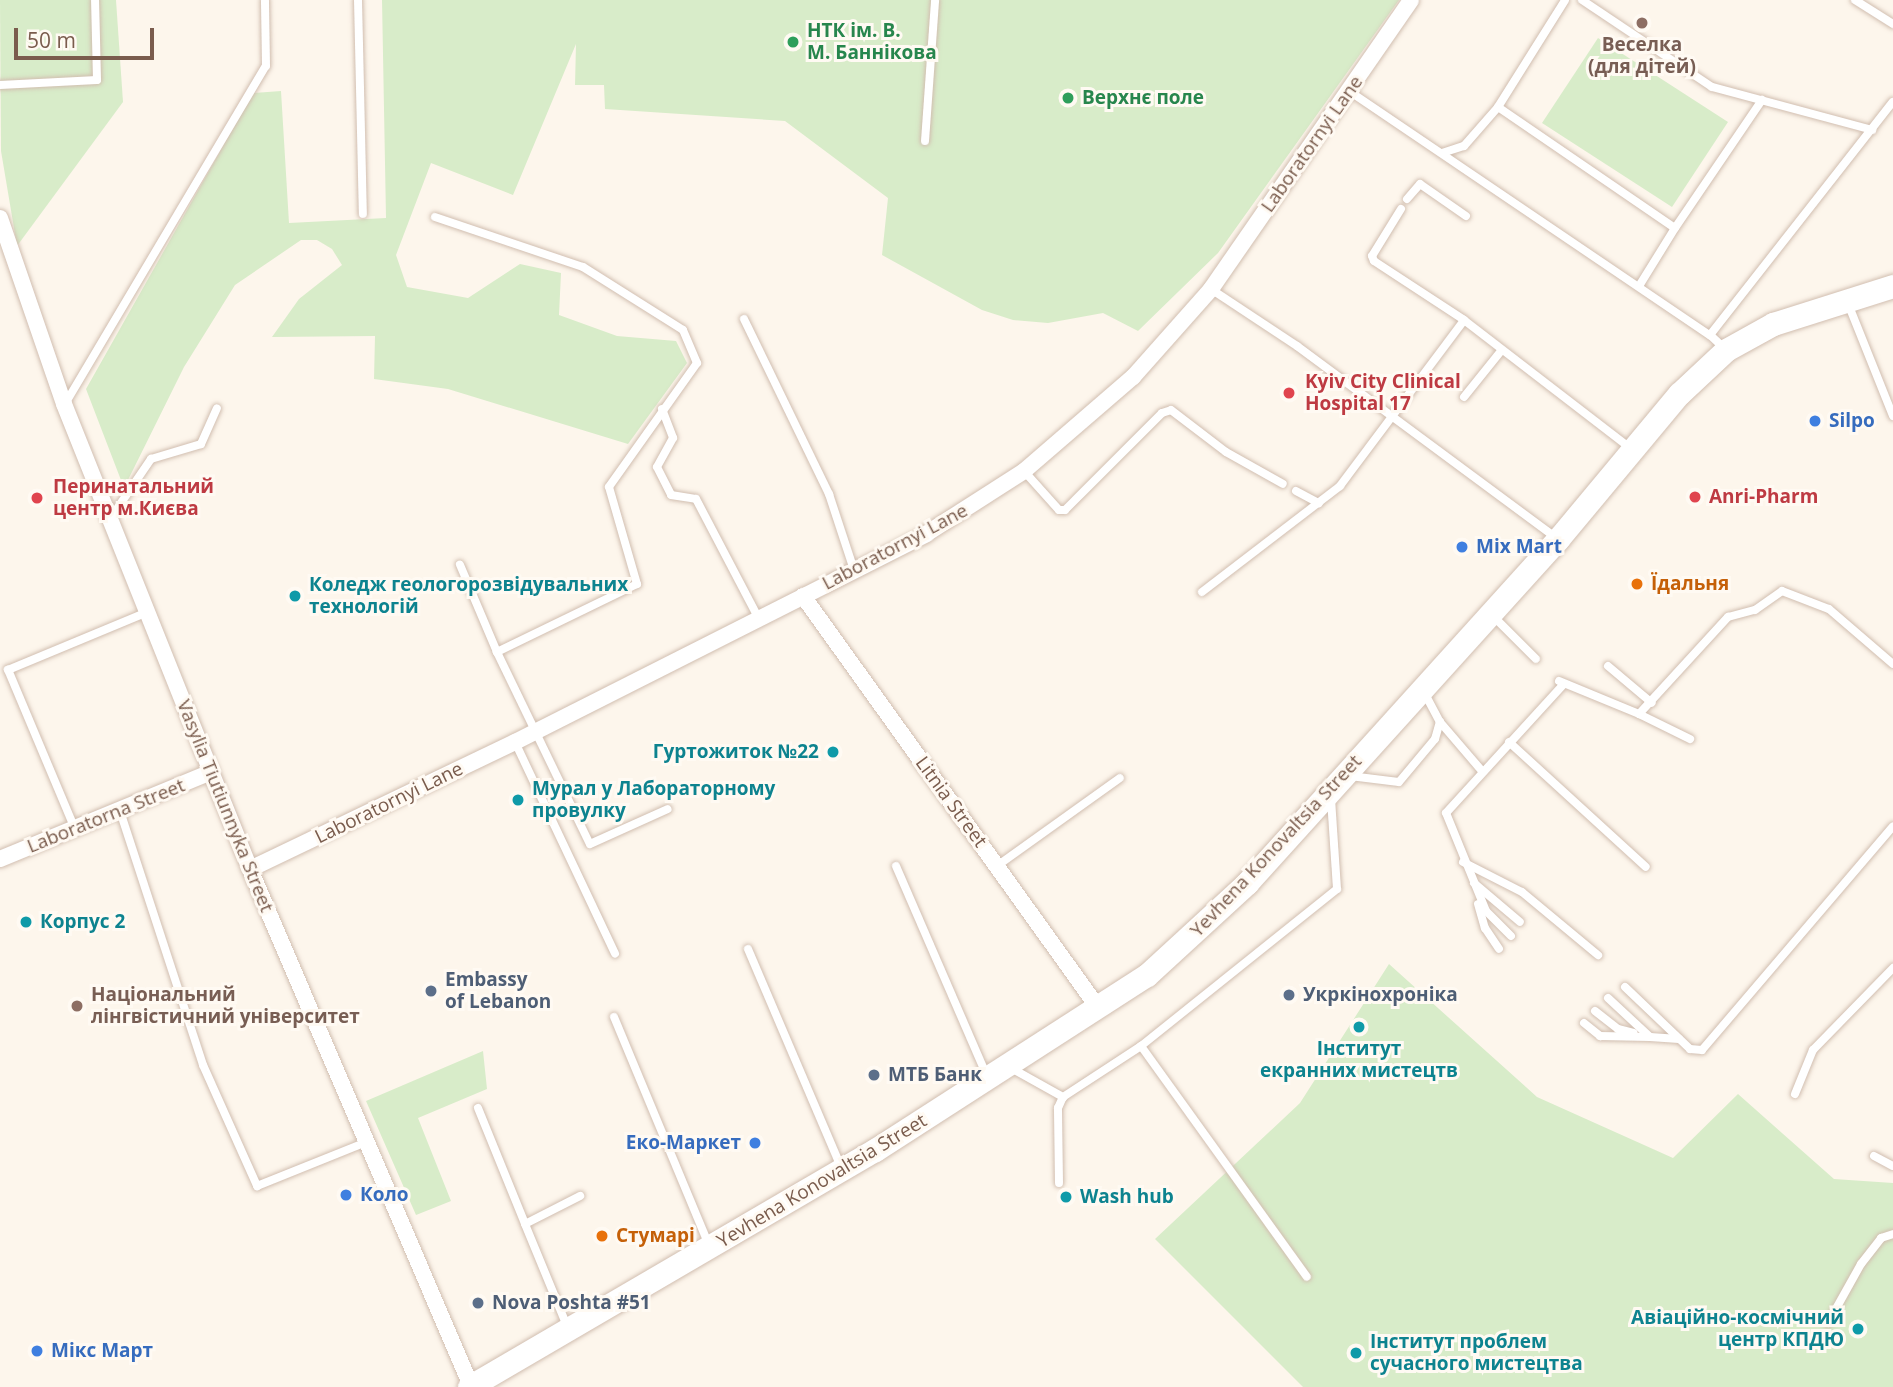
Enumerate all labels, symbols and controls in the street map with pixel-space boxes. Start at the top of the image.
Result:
scale bar [18,14,158,58]
marker: Веселка (для дітей) [1634,15,1650,31]
place label: НТК ім. В. М. Баннікова [807,20,937,64]
text: 50 m [27,26,76,54]
marker: НТК ім. В. М. Баннікова [785,34,801,50]
place label: Веселка (для дітей) [1588,34,1696,78]
street label: Laboratornyi Lane [1256,71,1368,217]
place label: Верхнє поле [1082,87,1204,109]
marker: Верхнє поле [1060,90,1076,106]
place label: Kyiv City Clinical Hospital 17 [1305,371,1461,415]
marker: Kyiv City Clinical Hospital 17 [1279,383,1299,403]
place label: Silpo [1829,410,1875,432]
marker: Silpo [1807,413,1823,429]
place label: Перинатальний центр м.Києва [53,476,214,520]
place label: Anri-Pharm [1709,486,1818,508]
marker: Перинатальний центр м.Києва [27,488,47,508]
marker: Anri-Pharm [1687,489,1703,505]
street label: Laboratornyi Lane [818,499,972,595]
place label: Mix Mart [1476,536,1562,558]
marker: Mix Mart [1454,539,1470,555]
place label: Їдальня [1651,573,1729,595]
place label: Коледж геологорозвідувальних технологій [309,574,628,618]
marker: Їдальня [1629,576,1645,592]
marker: Коледж геологорозвідувальних технологій [287,588,303,604]
street label: Vasylia Tiutiunnyka Street [172,696,278,916]
place label: Гуртожиток №22 [653,741,819,763]
marker: Гуртожиток №22 [825,744,841,760]
street label: Yevhena Konovaltsia Street [1186,750,1366,942]
street label: Litnia Street [910,752,992,852]
street label: Laboratornyi Lane [311,757,467,849]
street label: Laboratorna Street [24,774,188,858]
place label: Мурал у Лабораторному провулку [532,778,775,822]
marker: Мурал у Лабораторному провулку [510,792,526,808]
place label: Корпус 2 [40,911,125,933]
marker: Корпус 2 [18,914,34,930]
place label: Embassy of Lebanon [445,969,551,1013]
marker: Embassy of Lebanon [423,983,439,999]
place label: Національний лінгвістичний університет [91,984,360,1028]
place label: Укркінохроніка [1303,984,1458,1006]
marker: Укркінохроніка [1281,987,1297,1003]
marker: Національний лінгвістичний університет [69,998,85,1014]
marker: Інститут екранних мистецтв [1351,1019,1367,1035]
place label: Інститут екранних мистецтв [1260,1038,1458,1082]
place label: МТБ Банк [888,1064,982,1086]
marker: МТБ Банк [866,1067,882,1083]
street label: Yevhena Konovaltsia Street [713,1109,931,1253]
place label: Еко-Маркет [626,1132,741,1154]
marker: Еко-Маркет [747,1135,763,1151]
place label: Коло [360,1184,409,1206]
place label: Wash hub [1080,1186,1174,1208]
marker: Коло [338,1187,354,1203]
marker: Wash hub [1058,1189,1074,1205]
place label: Стумарі [616,1225,695,1247]
marker: Стумарі [594,1228,610,1244]
place label: Nova Poshta #51 [492,1292,651,1314]
marker: Nova Poshta #51 [470,1295,486,1311]
place label: Авіаційно-космічний центр КПДЮ [1631,1307,1844,1351]
marker: Авіаційно-космічний центр КПДЮ [1850,1321,1866,1337]
place label: Інститут проблем сучасного мистецтва [1370,1331,1583,1375]
place label: Мікс Март [51,1340,153,1362]
marker: Мікс Март [29,1343,45,1359]
marker: Інститут проблем сучасного мистецтва [1348,1345,1364,1361]

